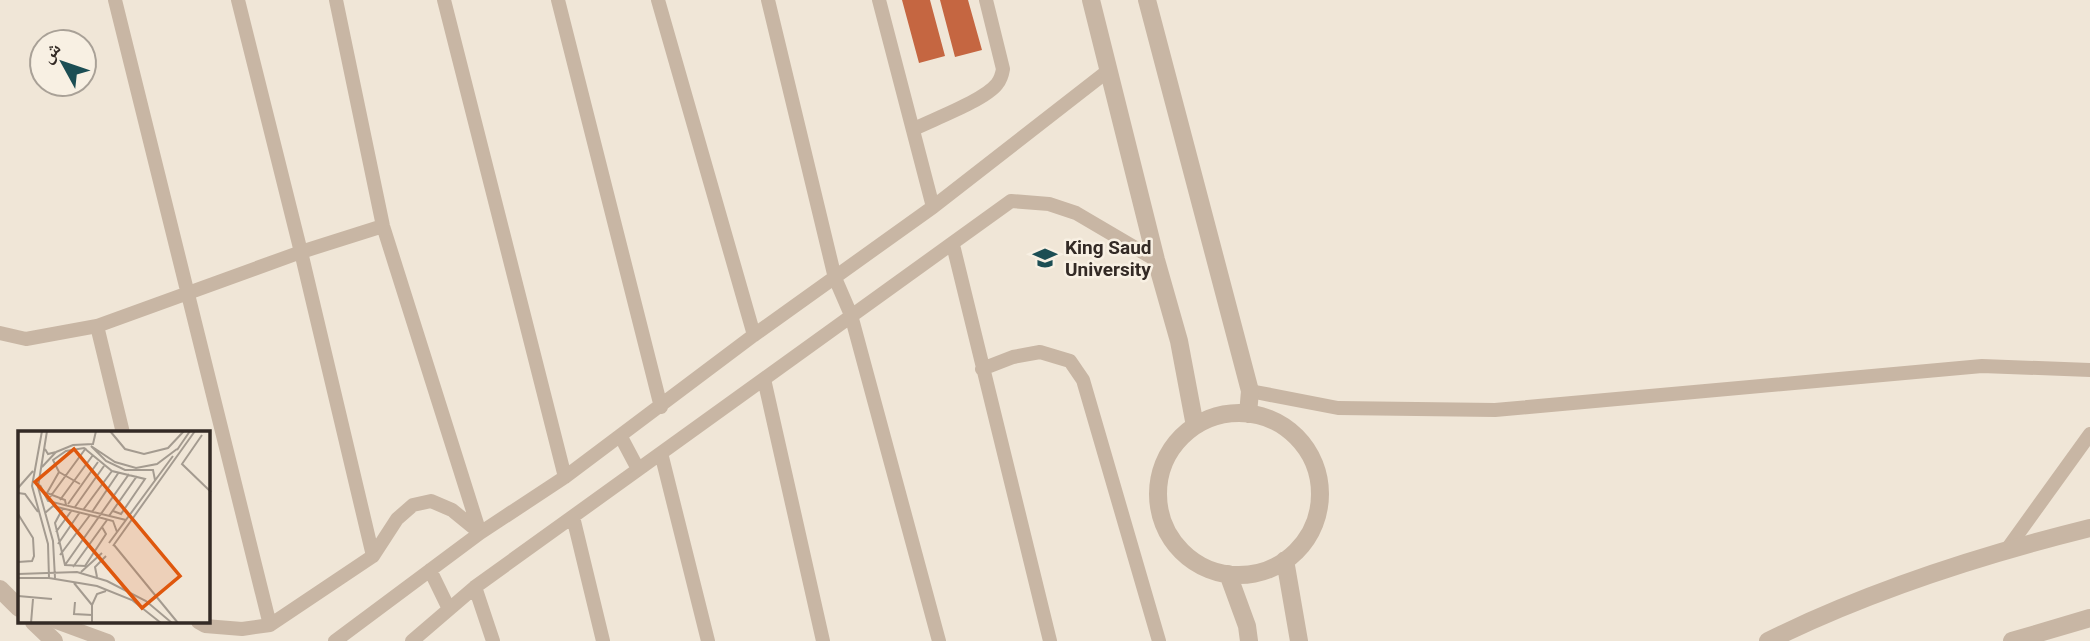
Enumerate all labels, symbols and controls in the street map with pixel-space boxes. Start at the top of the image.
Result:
north arrow [28,28,98,98]
text: ش [35,37,66,68]
place label: King Saud University [1065,236,1152,281]
school or university icon: King Saud University [1031,244,1059,272]
inset map [18,431,210,624]

